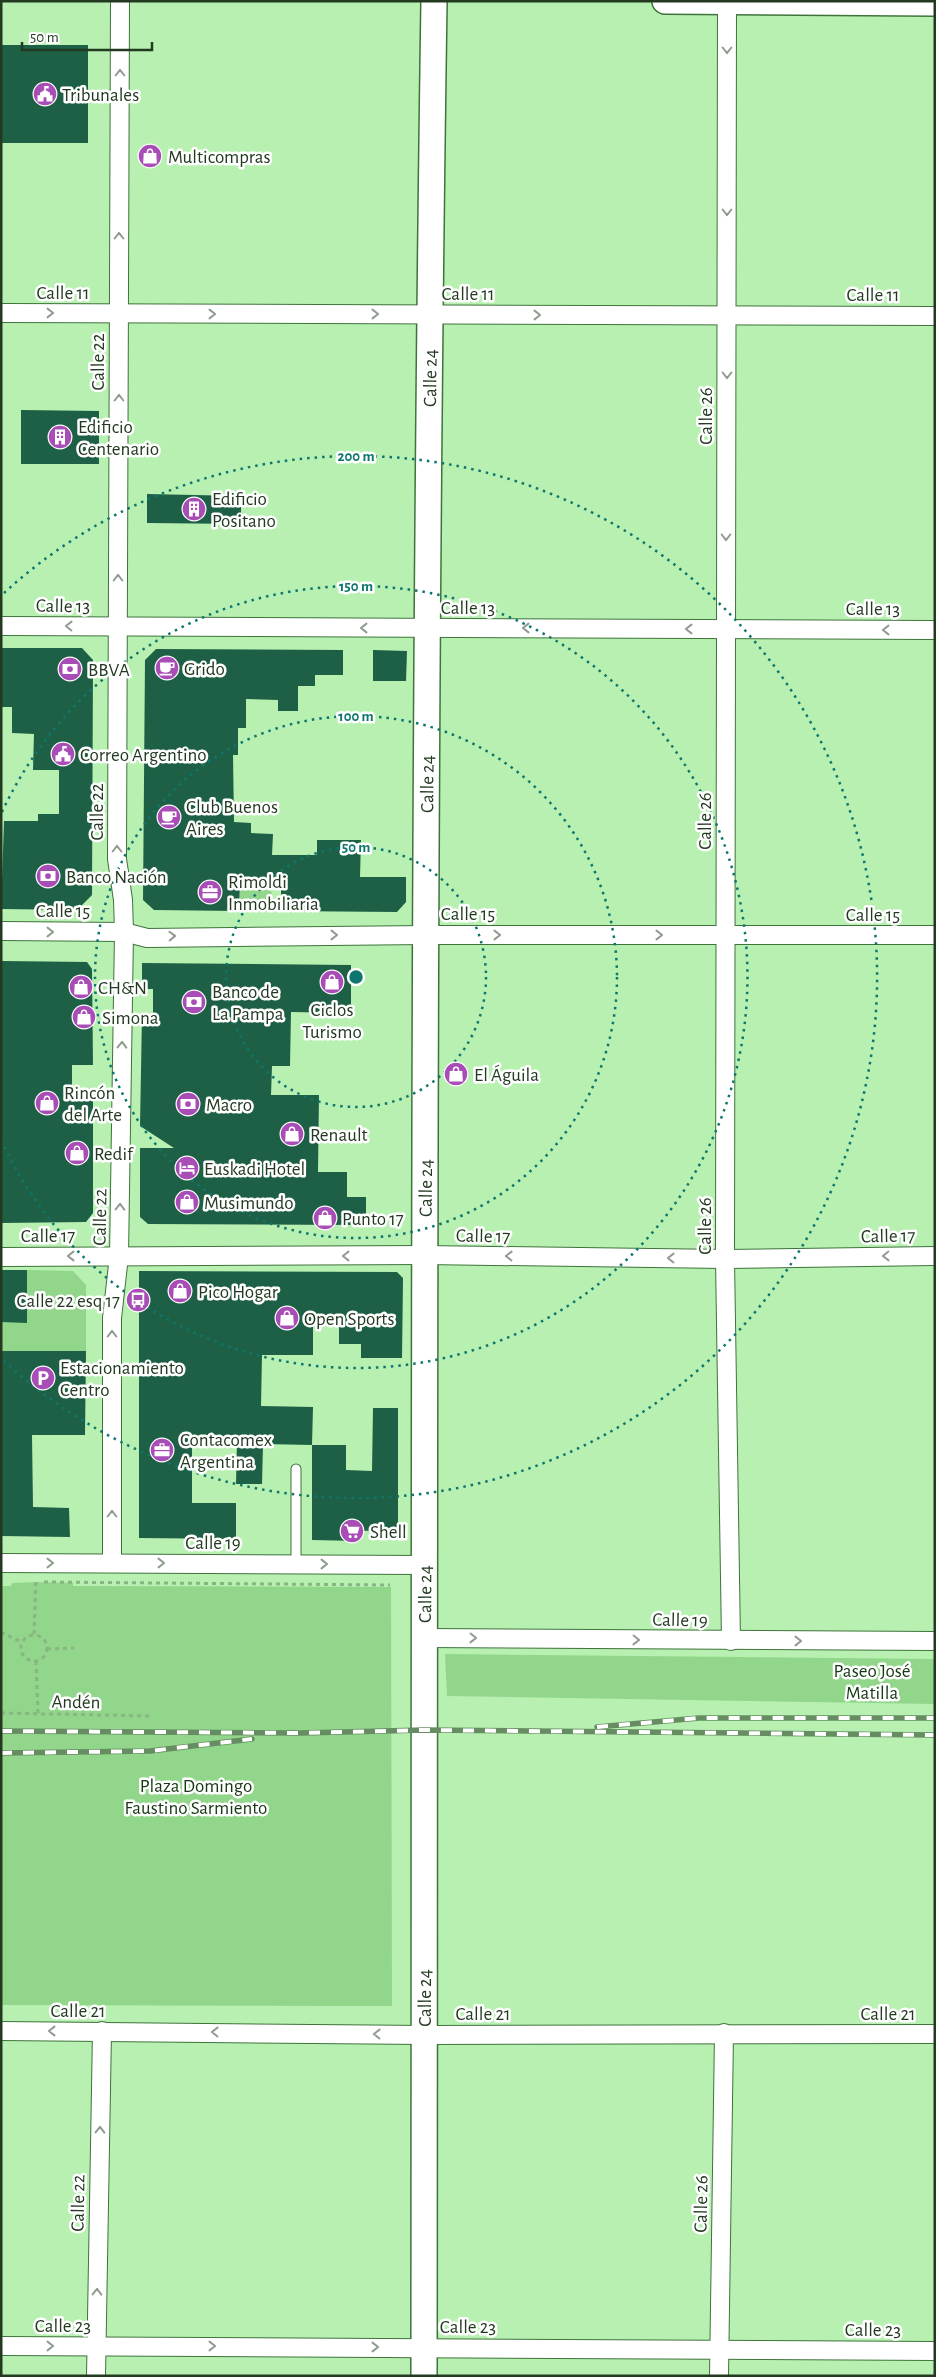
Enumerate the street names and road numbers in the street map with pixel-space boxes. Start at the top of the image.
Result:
street label: Calle 11 [36,284,90,303]
street label: Calle 11 [441,285,495,304]
street label: Calle 11 [846,286,900,305]
street label: Calle 22 [89,333,108,391]
street label: Calle 24 [421,349,441,407]
street label: Calle 26 [697,387,716,445]
street label: Calle 13 [36,597,90,616]
street label: Calle 13 [441,599,495,618]
street label: Calle 13 [846,600,900,619]
street label: Calle 24 [418,755,437,813]
street label: Calle 22 [88,783,107,841]
street label: Calle 26 [696,792,715,850]
street label: Calle 15 [36,902,90,921]
street label: Calle 15 [441,905,495,924]
street label: Calle 15 [846,906,900,925]
street label: Calle 24 [417,1159,436,1217]
street label: Calle 22 [91,1188,111,1246]
street label: Calle 26 [696,1197,715,1255]
street label: Calle 17 [21,1227,75,1246]
street label: Calle 17 [456,1227,510,1246]
street label: Calle 17 [861,1227,915,1246]
street label: Calle 19 [185,1534,241,1553]
street label: Calle 24 [416,1565,435,1623]
street label: Calle 19 [652,1611,708,1630]
street label: Andén [51,1693,101,1712]
street label: Calle 24 [416,1969,435,2027]
street label: Calle 21 [50,2002,106,2021]
street label: Calle 21 [455,2005,511,2024]
street label: Calle 21 [860,2005,916,2024]
street label: Calle 22 [69,2174,89,2232]
street label: Calle 26 [691,2175,712,2233]
street label: Calle 23 [35,2317,91,2336]
street label: Calle 23 [440,2318,496,2337]
street label: Calle 23 [845,2321,901,2340]

